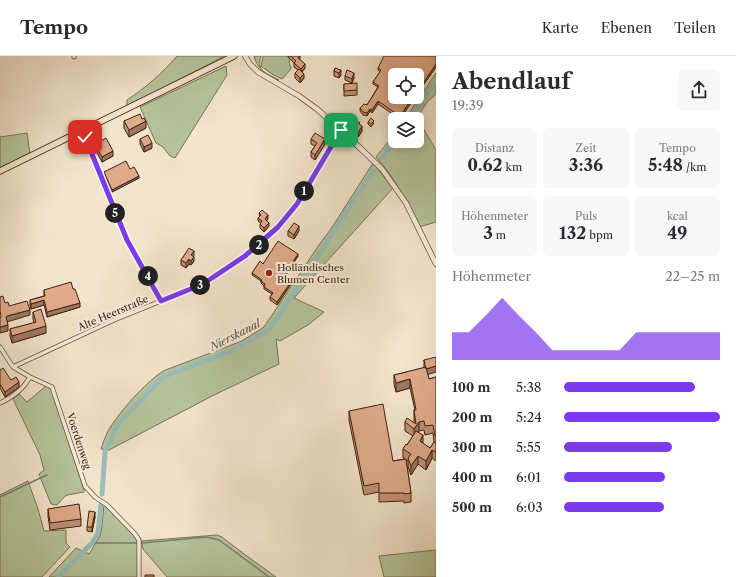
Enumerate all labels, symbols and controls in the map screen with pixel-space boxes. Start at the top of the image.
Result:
text: Tempo [20,16,88,39]
text: Karte [542,19,579,37]
text: Ebenen [601,19,652,37]
text: Teilen [674,19,716,37]
map controls [388,68,424,148]
button: locate [388,68,424,104]
text: Abendlauf [452,68,570,95]
button: share [678,69,720,111]
text: 19:39 [452,97,484,113]
button: layers [388,112,424,148]
pin [324,113,358,147]
icon: arrive [330,119,352,141]
pin [68,120,102,154]
icon: check [74,126,96,148]
text: Distanz [475,141,514,155]
text: Zeit [576,141,596,155]
text: Tempo [659,141,696,155]
text: 0.62 [467,155,503,175]
text: 3:36 [569,155,603,175]
text: 5:48 [648,155,683,175]
text: km [503,160,522,174]
text: /km [683,160,707,174]
pin: 1 [294,181,314,201]
text: 1 [302,184,306,198]
pin: 5 [105,203,125,223]
text: 5 [112,206,118,220]
text: Höhenmeter [461,209,528,223]
text: Puls [575,209,597,223]
text: kcal [667,209,688,223]
text: 3 [483,223,493,243]
text: 132 [559,223,586,243]
text: 49 [667,223,687,243]
text: m [493,228,506,242]
text: bpm [586,228,613,242]
pin: 2 [249,235,269,255]
text: 2 [256,238,262,252]
place label: Holländisches Blumen Center [277,261,351,286]
pin: 4 [138,266,158,286]
marker: Holländisches Blumen Center [264,268,274,278]
text: Höhenmeter [452,268,531,284]
text: 22–25 m [665,268,720,284]
text: 4 [145,269,151,283]
pin: 3 [190,275,210,295]
text: 3 [197,278,203,292]
street label: Alte Heerstraße [75,292,151,334]
water label: Nierskanal [206,316,264,354]
text: 100 m [452,379,491,395]
text: 5:38 [516,379,542,395]
text: 200 m [452,409,492,425]
text: 5:24 [516,409,542,425]
street label: Voerdenweg [63,410,94,472]
text: 300 m [452,439,492,455]
text: 5:55 [516,439,541,455]
text: 400 m [452,469,492,485]
text: 6:01 [516,469,541,485]
text: 500 m [452,499,492,515]
text: 6:03 [516,499,543,515]

